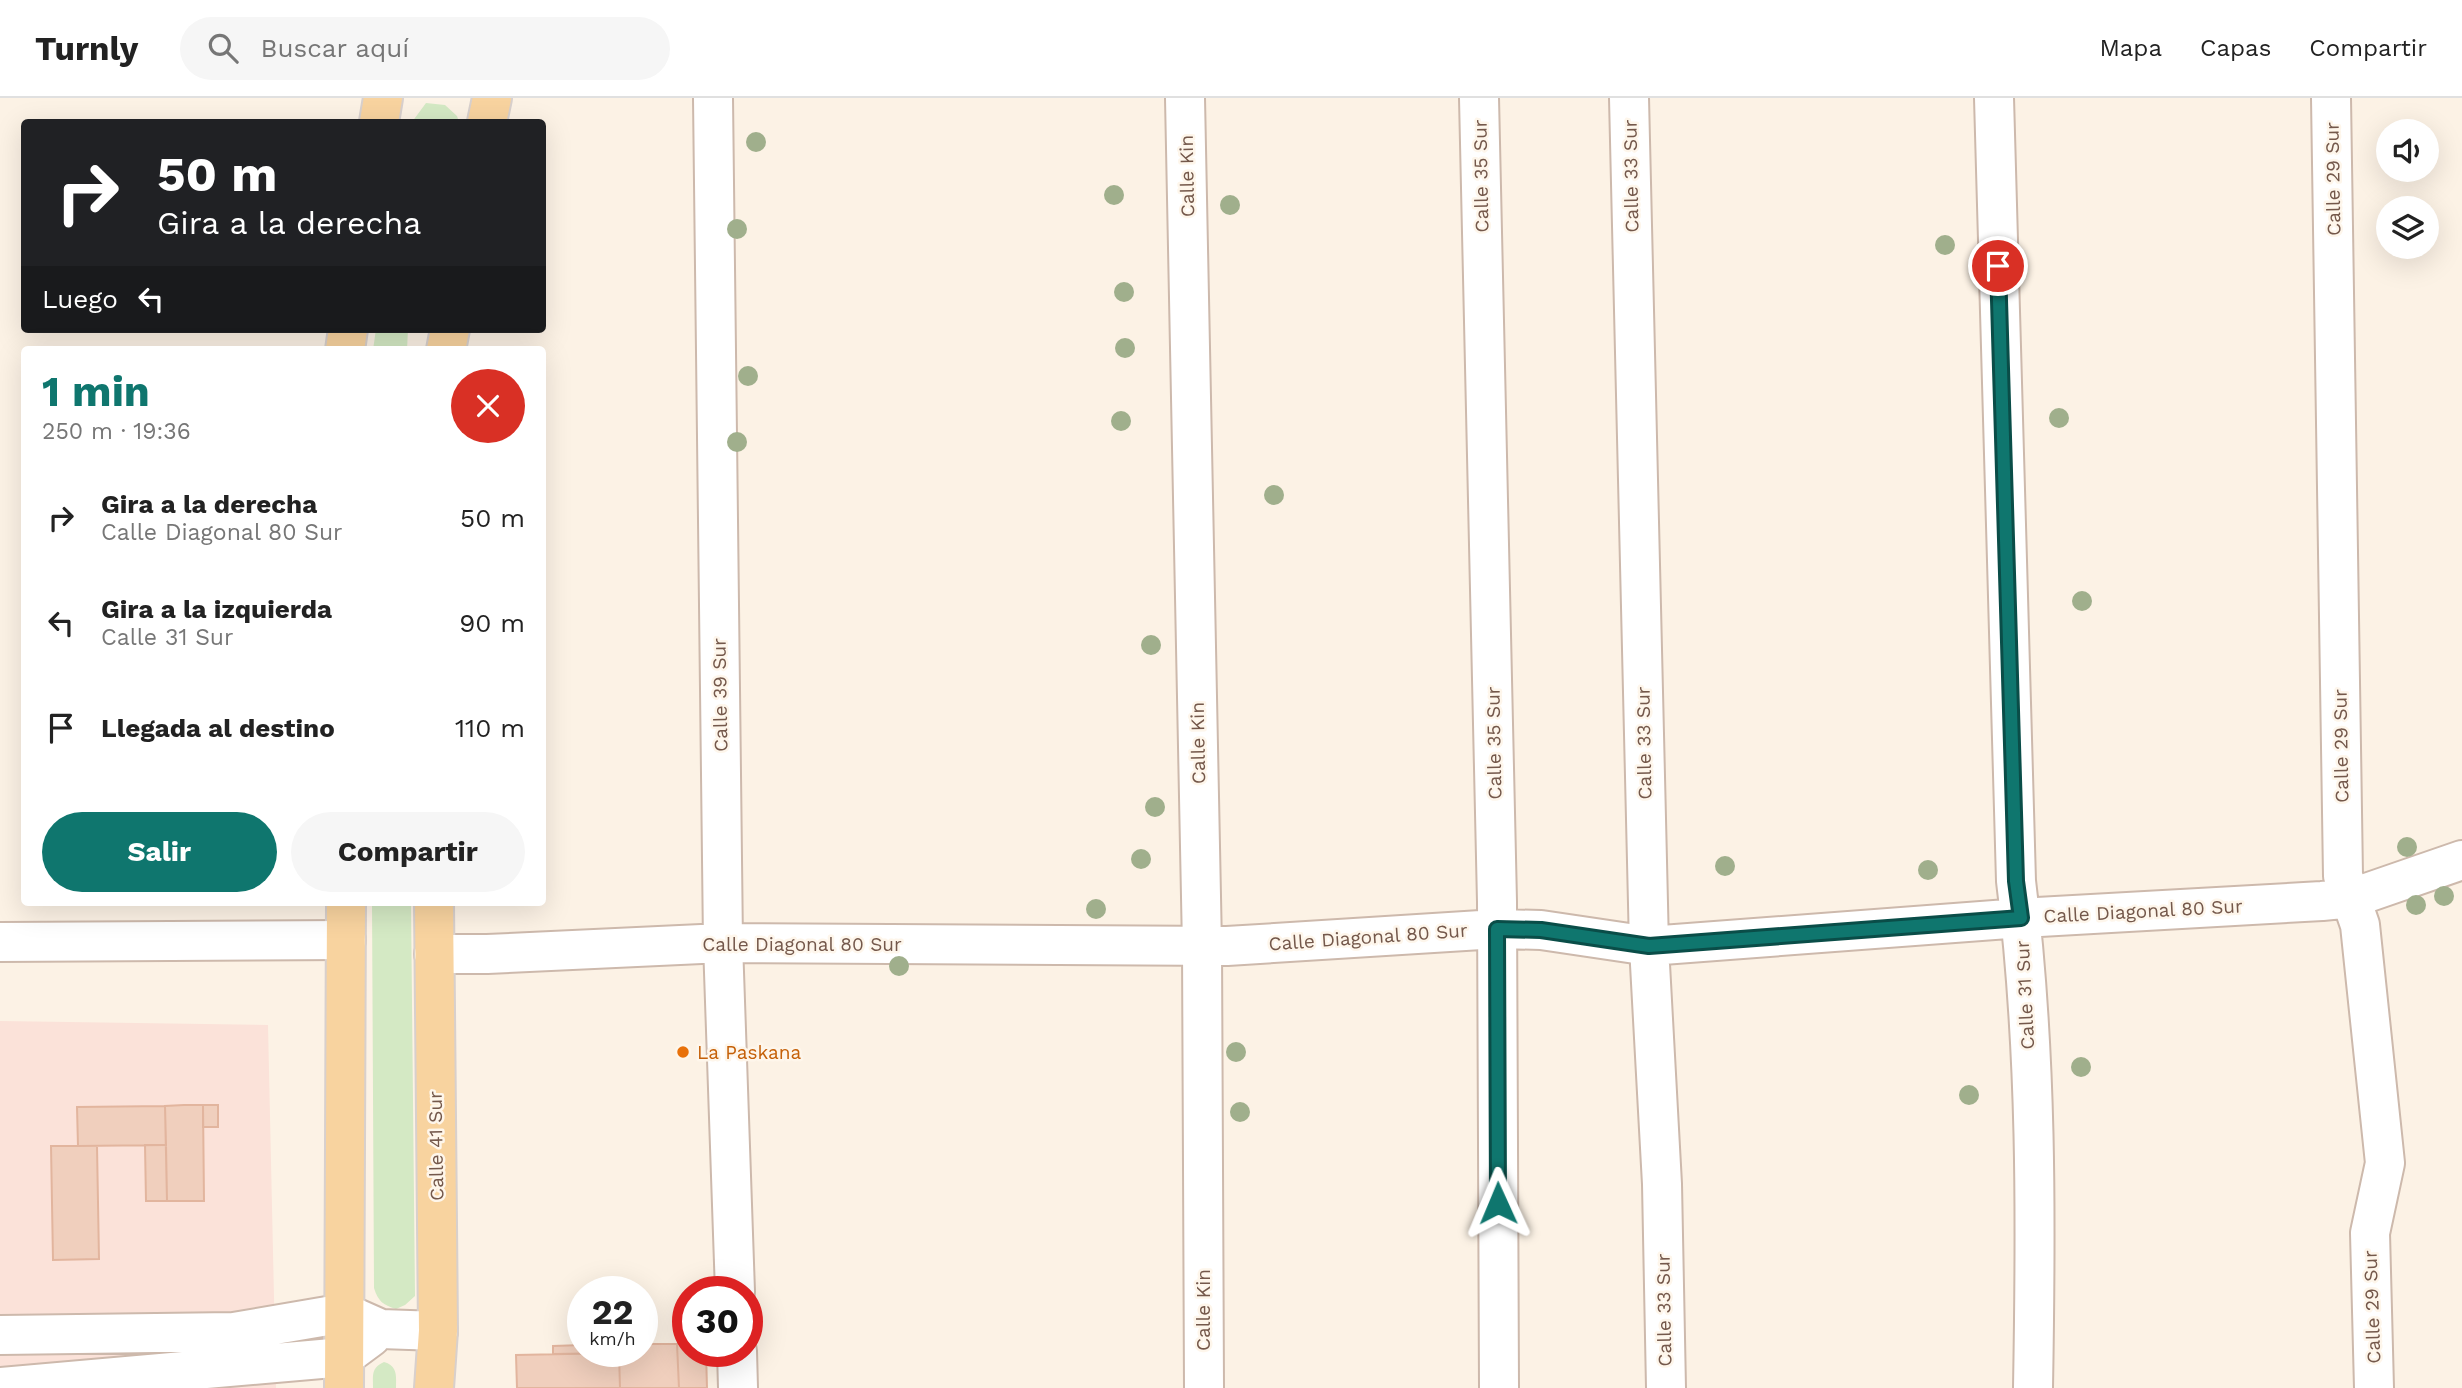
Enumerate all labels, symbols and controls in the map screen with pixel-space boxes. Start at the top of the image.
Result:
search box [180,17,670,80]
text: Turnly [35,29,138,68]
icon: search [204,29,242,67]
text: Buscar aquí [260,33,409,63]
text: Mapa [2099,34,2162,62]
text: Capas [2200,34,2271,62]
text: Compartir [2309,34,2427,62]
street label: Calle 35 Sur [1469,119,1493,233]
street label: Calle 33 Sur [1619,119,1643,233]
map controls [2376,119,2439,259]
button: sound [2376,119,2439,182]
street label: Calle 29 Sur [2321,122,2345,236]
street label: Calle Kin [1175,135,1199,217]
text: 50 m [157,145,277,203]
icon: right [42,147,133,238]
button: layers [2376,196,2439,259]
text: Gira a la derecha [157,204,421,242]
pin [1968,236,2028,296]
icon: arrive [1979,247,2017,285]
icon: left [132,280,170,318]
text: Luego [42,284,118,314]
text: 1 min [42,367,150,416]
button: close [451,369,525,443]
text: 250 m · 19:36 [42,418,191,445]
text: Gira a la derecha [101,489,317,519]
icon: right [42,499,80,537]
text: 50 m [460,503,525,533]
text: Calle Diagonal 80 Sur [101,519,342,546]
text: Gira a la izquierda [101,594,332,624]
icon: left [42,604,80,642]
text: 90 m [459,608,525,638]
text: Calle 31 Sur [101,624,233,651]
street label: Calle 39 Sur [708,638,732,752]
street label: Calle 35 Sur [1482,686,1506,800]
street label: Calle 33 Sur [1632,686,1656,800]
street label: Calle 29 Sur [2329,689,2353,803]
street label: Calle Kin [1186,702,1210,784]
icon: arrive [42,709,80,747]
text: Llegada al destino [101,713,335,743]
text: 110 m [455,713,525,743]
button: Salir [42,812,277,892]
button: Compartir [291,812,525,892]
street label: Calle Diagonal 80 Sur [2043,894,2243,928]
street label: Calle Diagonal 80 Sur [1268,919,1469,955]
street label: Calle Diagonal 80 Sur [702,933,902,956]
street label: Calle 31 Sur [2011,940,2039,1050]
place label: La Paskana [697,1041,802,1064]
marker: La Paskana [675,1044,691,1060]
street label: Calle 41 Sur [424,1091,448,1201]
position arrow [1461,1166,1535,1240]
street label: Calle 29 Sur [2359,1250,2385,1364]
street label: Calle 33 Sur [1652,1253,1676,1367]
street label: Calle Kin [1192,1269,1215,1351]
speed limit sign: 30 [672,1276,763,1367]
text: 22 [592,1291,633,1333]
text: km/h [589,1328,636,1349]

